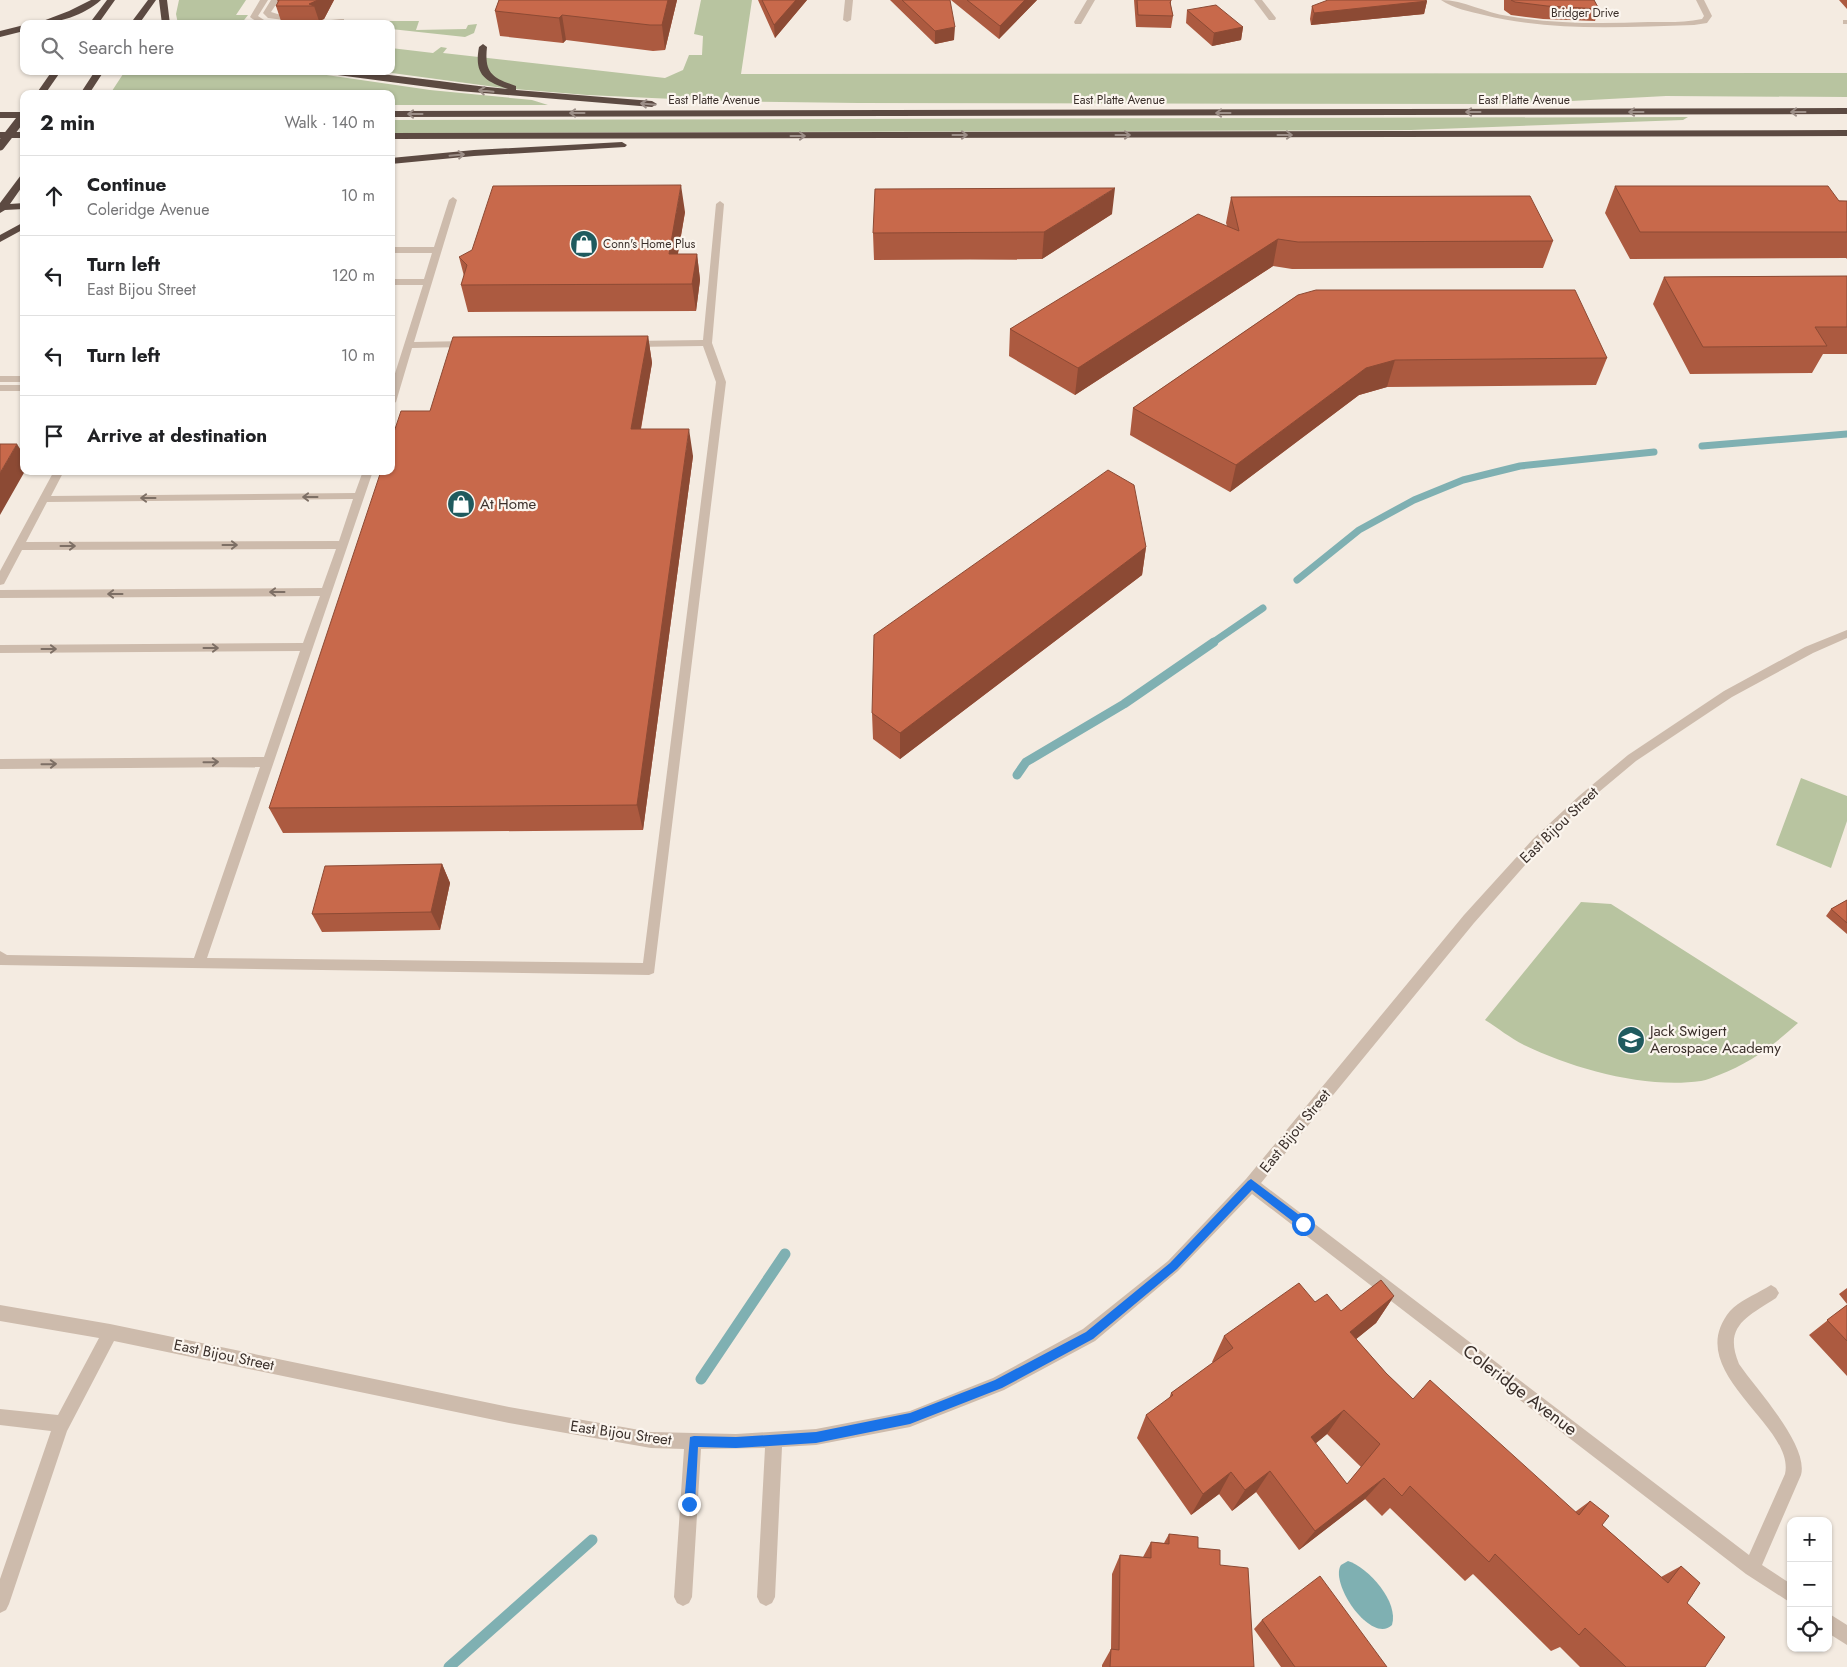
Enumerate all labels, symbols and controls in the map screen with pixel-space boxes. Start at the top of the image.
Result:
street label: Bridger Drive [1551,4,1619,22]
search box [20,20,395,75]
icon: search [38,34,66,62]
text: Search here [78,34,174,61]
one-way arrow [478,86,494,96]
street label: East Platte Avenue [668,91,760,109]
street label: East Platte Avenue [1073,91,1165,109]
street label: East Platte Avenue [1478,91,1570,109]
one-way arrow [640,99,656,109]
one-way arrow [1466,107,1482,117]
one-way arrow [1628,107,1644,117]
one-way arrow [1791,107,1807,117]
text: 2 min [40,108,95,138]
one-way arrow [569,108,586,118]
one-way arrow [1216,108,1232,118]
one-way arrow [407,109,423,119]
text: Walk · 140 m [285,111,375,134]
one-way arrow [952,130,968,140]
one-way arrow [1114,130,1131,140]
one-way arrow [1277,130,1293,140]
one-way arrow [790,131,806,141]
one-way arrow [449,150,465,160]
text: Continue [87,171,166,198]
icon: ahead [40,182,68,210]
text: 10 m [341,184,375,207]
text: Coleridge Avenue [87,198,209,221]
shop icon: Conn's Home Plus [569,229,599,259]
place label: Conn's Home Plus [603,235,696,253]
text: Turn left [87,251,160,278]
icon: left [40,262,68,290]
text: 120 m [332,264,375,287]
text: East Bijou Street [87,278,196,301]
icon: left [40,342,68,370]
text: Turn left [87,342,160,369]
text: 10 m [341,344,375,367]
icon: arrive [40,422,68,450]
text: Arrive at destination [87,422,267,449]
shop icon: At Home [446,489,476,519]
one-way arrow [303,492,319,502]
one-way arrow [140,493,156,503]
place label: At Home [480,493,537,515]
one-way arrow [222,540,238,550]
one-way arrow [60,541,76,551]
one-way arrow [270,588,286,597]
one-way arrow [107,589,124,599]
one-way arrow [202,643,219,653]
one-way arrow [40,644,56,654]
one-way arrow [203,758,219,767]
one-way arrow [40,759,56,769]
street label: East Bijou Street [1515,781,1604,868]
place label: Jack Swigert Aerospace Academy [1648,1020,1781,1059]
school or university icon: Jack Swigert Aerospace Academy [1616,1025,1646,1055]
street label: East Bijou Street [1254,1084,1336,1178]
route start [1292,1213,1315,1236]
street label: East Bijou Street [172,1334,277,1376]
street label: Coleridge Avenue [1457,1338,1583,1442]
street label: East Bijou Street [569,1415,673,1451]
route end [678,1493,701,1516]
map controls [1787,1517,1832,1652]
button: + [1787,1517,1832,1562]
button: − [1787,1562,1832,1607]
button: locate [1787,1607,1832,1652]

